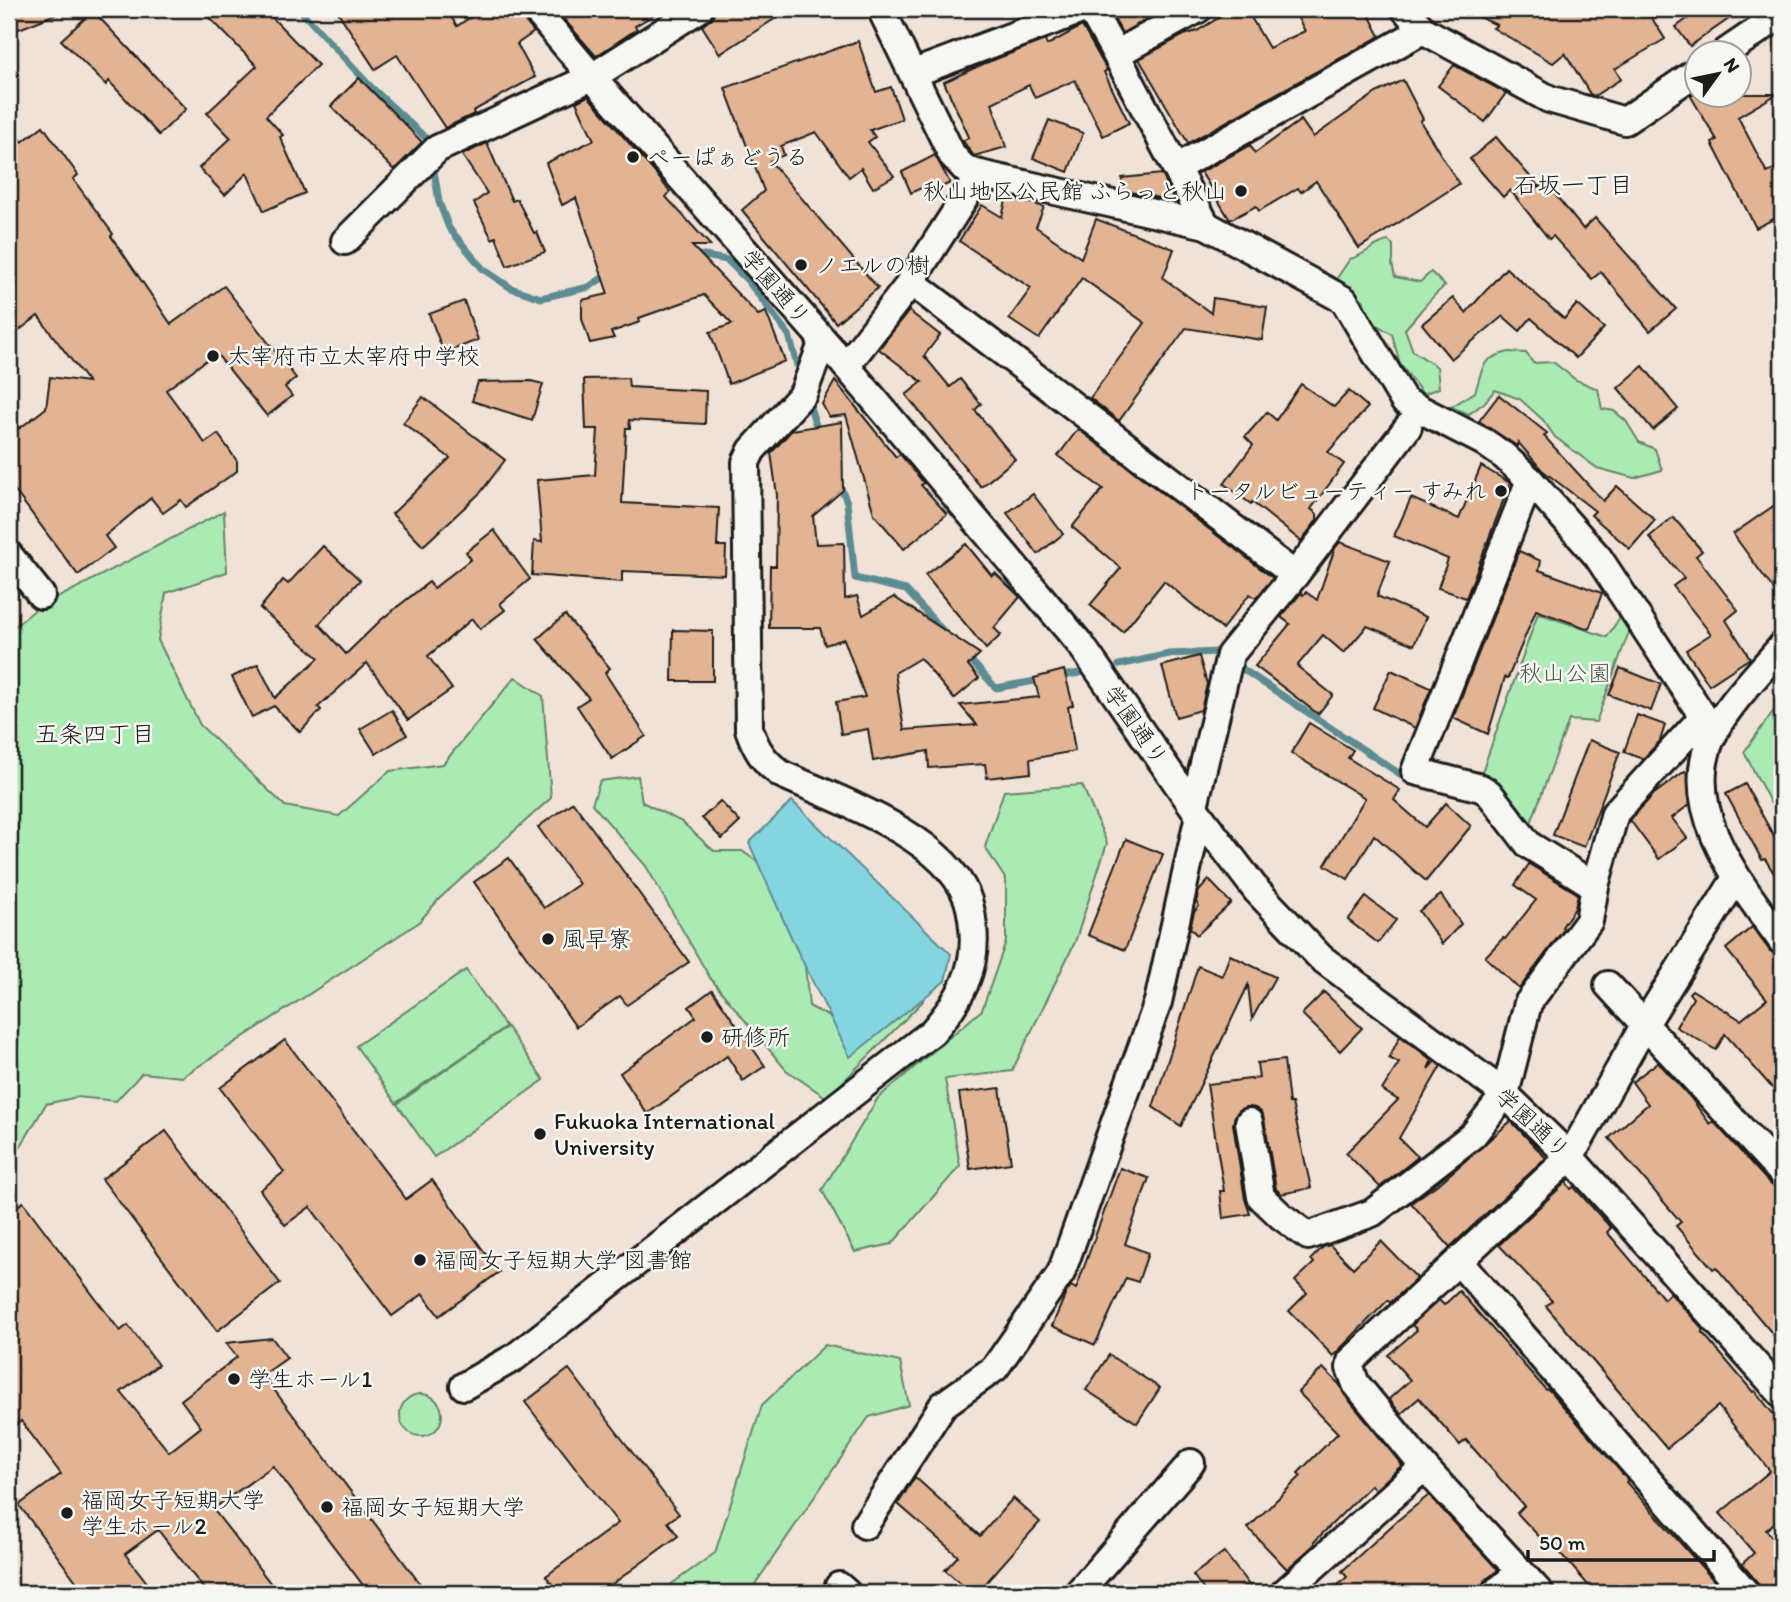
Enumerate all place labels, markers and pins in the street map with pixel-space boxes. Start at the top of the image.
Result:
place label: ぺーぱぁどうる [647,143,808,171]
marker: ぺーぱぁどうる [625,149,641,165]
place label: 秋山地区公民館 ふらっと秋山 [923,177,1227,205]
marker: 秋山地区公民館 ふらっと秋山 [1233,183,1249,199]
place label: ノエルの樹 [815,251,930,279]
marker: ノエルの樹 [793,257,809,273]
place label: 太宰府市立太宰府中学校 [227,342,480,370]
marker: 太宰府市立太宰府中学校 [205,348,221,364]
place label: トータルビューティー すみれ [1186,477,1487,505]
marker: トータルビューティー すみれ [1493,483,1509,499]
place label: 風早寮 [562,925,631,953]
marker: 風早寮 [540,931,556,947]
place label: 研修所 [721,1023,790,1051]
marker: 研修所 [699,1029,715,1045]
place label: Fukuoka International University [554,1107,776,1161]
marker: Fukuoka International University [532,1126,548,1142]
place label: 福岡女子短期大学 図書館 [434,1246,692,1274]
marker: 福岡女子短期大学 図書館 [412,1252,428,1268]
place label: 学生ホール1 [248,1365,373,1393]
marker: 学生ホール1 [226,1371,242,1387]
place label: 福岡女子短期大学 学生ホール2 [81,1486,265,1540]
place label: 福岡女子短期大学 [341,1493,525,1521]
marker: 福岡女子短期大学 [319,1499,335,1515]
marker: 福岡女子短期大学 学生ホール2 [59,1505,75,1521]

